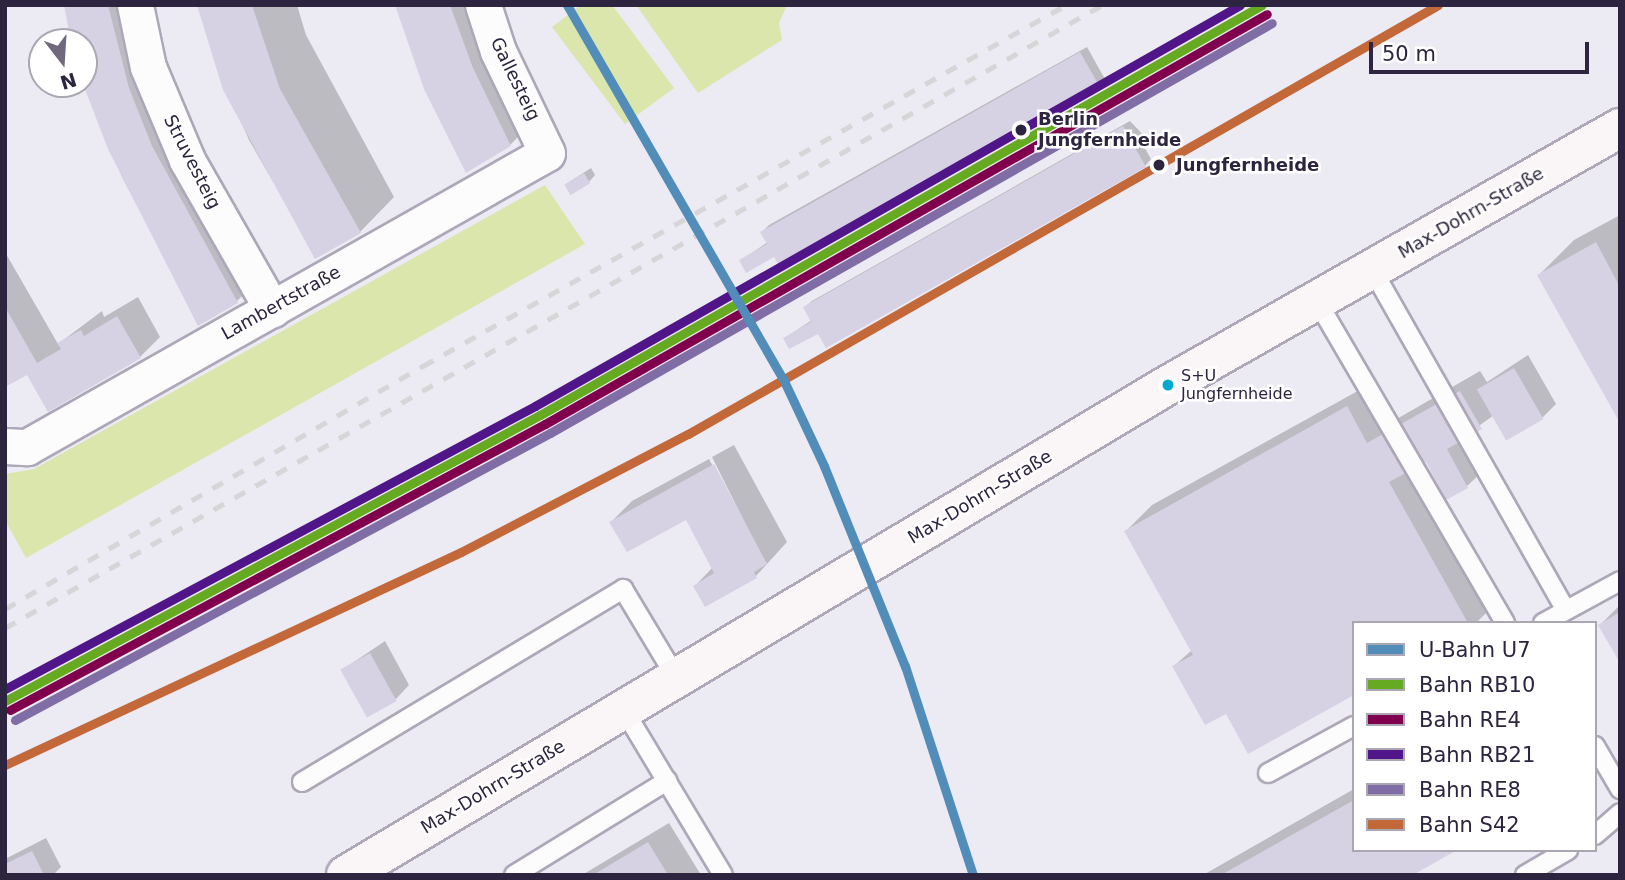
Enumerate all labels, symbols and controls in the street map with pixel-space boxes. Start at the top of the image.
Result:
north arrow [28,28,98,98]
scale bar [1373,28,1594,72]
street label: Gallesteig [486,34,544,124]
text: 50 m [1382,42,1436,66]
text: N [58,68,79,94]
place label: Berlin Jungfernheide [1038,109,1181,152]
street label: Struvesteig [159,111,225,213]
marker: Berlin Jungfernheide [1010,119,1032,141]
marker: Jungfernheide [1148,154,1170,176]
place label: Jungfernheide [1176,154,1319,176]
street label: Max-Dohrn-Straße [1394,163,1548,263]
street label: Lambertstraße [218,261,344,345]
place label: S+U Jungfernheide [1181,366,1292,404]
marker: S+U Jungfernheide [1161,378,1175,392]
street label: Max-Dohrn-Straße [904,445,1056,549]
legend [1352,621,1597,852]
text: U-Bahn U7 [1419,638,1531,662]
text: Bahn RB10 [1419,673,1535,697]
text: Bahn RE4 [1419,708,1521,732]
street label: Max-Dohrn-Straße [417,735,569,839]
text: Bahn RB21 [1419,743,1535,767]
text: Bahn RE8 [1419,778,1521,802]
text: Bahn S42 [1419,813,1520,837]

